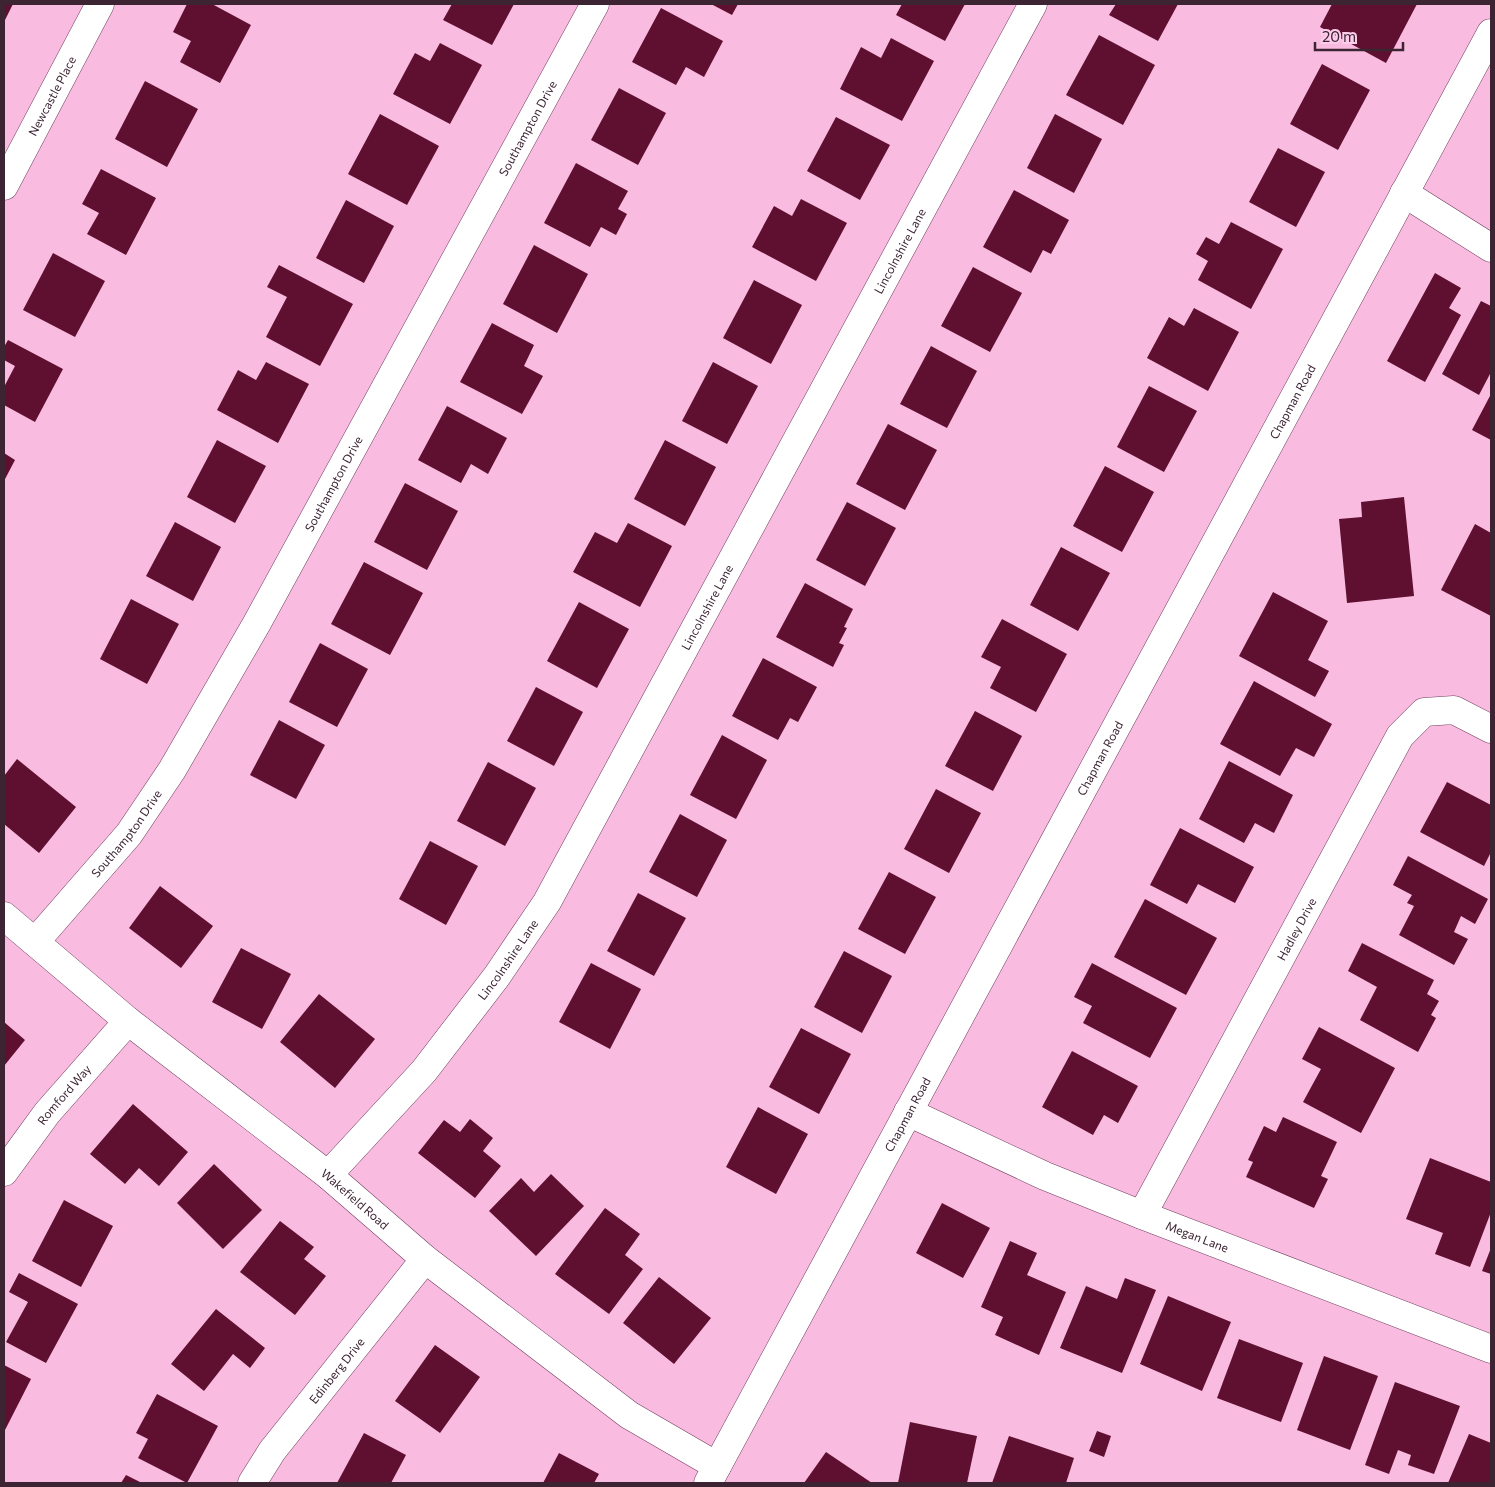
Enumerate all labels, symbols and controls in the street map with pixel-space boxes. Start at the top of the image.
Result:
scale bar [1315,20,1402,52]
text: 20 m [1322,27,1356,45]
street label: Newcastle Place [25,54,78,138]
street label: Southampton Drive [496,78,559,178]
street label: Lincolnshire Lane [871,206,928,296]
street label: Chapman Road [1266,362,1318,441]
street label: Southampton Drive [301,433,365,534]
street label: Lincolnshire Lane [678,562,735,652]
street label: Chapman Road [1074,718,1125,798]
street label: Southampton Drive [88,787,164,880]
street label: Hadley Drive [1274,895,1319,963]
street label: Lincolnshire Lane [474,916,540,1002]
street label: Romford Way [34,1062,93,1127]
street label: Chapman Road [881,1075,933,1154]
street label: Wakefield Road [319,1166,392,1232]
street label: Megan Lane [1164,1218,1231,1255]
street label: Edinberg Drive [306,1335,367,1406]

